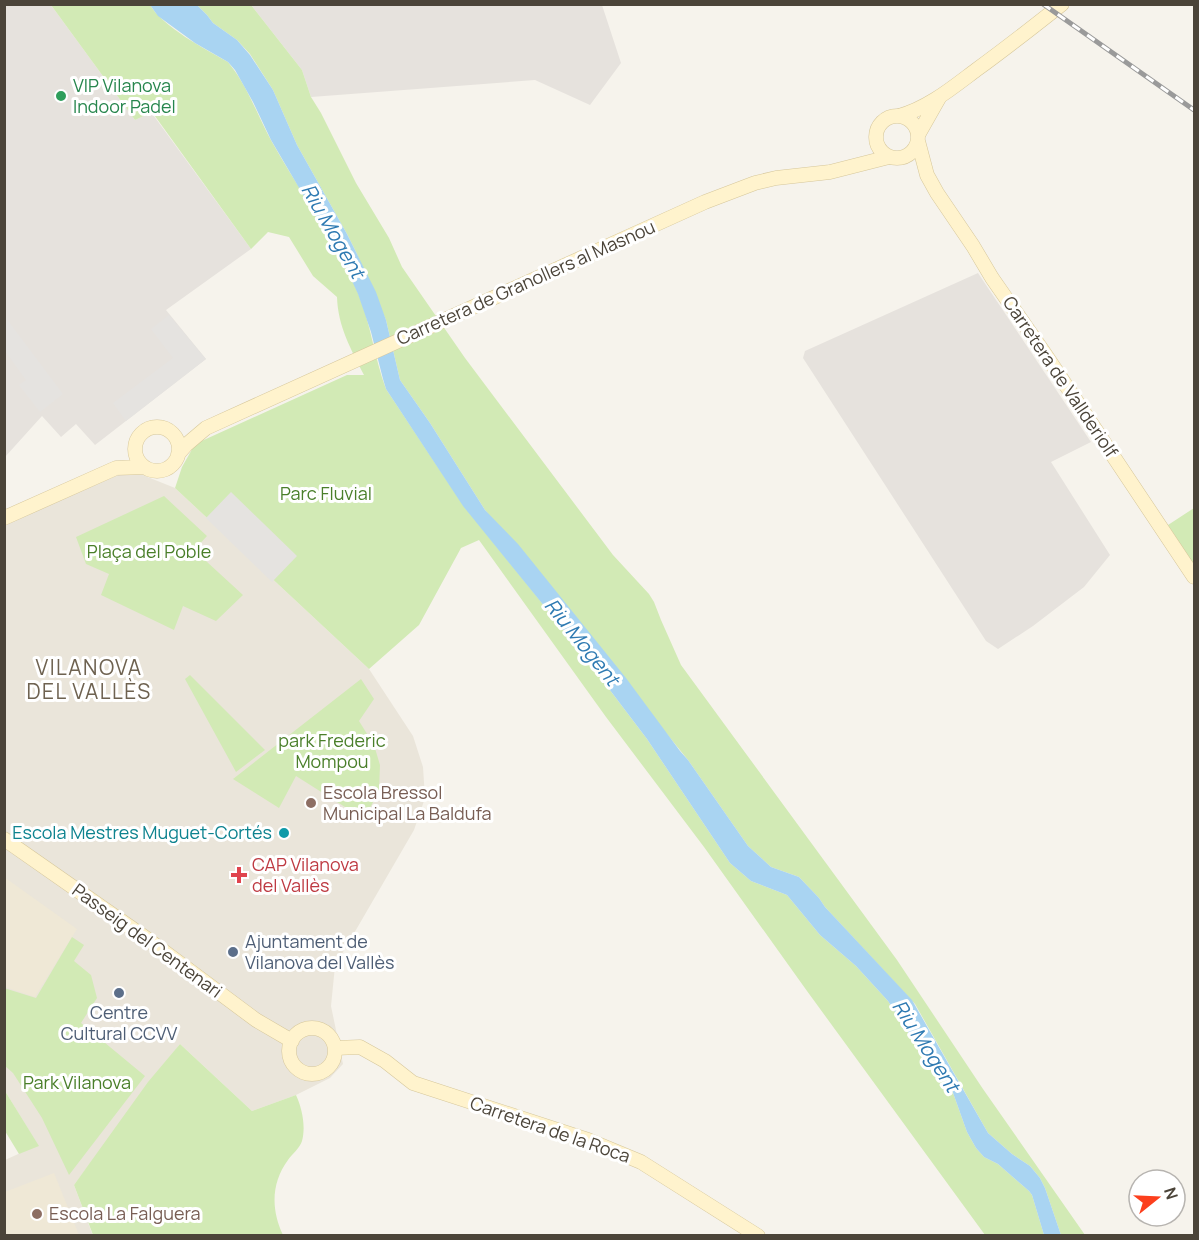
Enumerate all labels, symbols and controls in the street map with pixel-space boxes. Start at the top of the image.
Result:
place label: VIP Vilanova Indoor Padel [73,73,176,118]
marker: VIP Vilanova Indoor Padel [54,89,68,103]
water label: Riu Mogent [296,179,372,285]
street label: Carretera de Granollers al Masnou [393,214,659,350]
street label: Carretera de Vallderiolf [998,291,1124,462]
park label: Parc Fluvial [280,481,372,505]
park label: Plaça del Poble [87,539,211,563]
water label: Riu Mogent [539,592,627,692]
district label: VILANOVA DEL VALLÈS [26,653,152,705]
park label: park Frederic Mompou [278,728,386,773]
place label: Escola Bressol Municipal La Baldufa [323,780,492,825]
marker: Escola Bressol Municipal La Baldufa [304,796,318,810]
place label: Escola Mestres Muguet-Cortés [12,820,272,844]
marker: Escola Mestres Muguet-Cortés [277,826,291,840]
place label: CAP Vilanova del Vallès [252,852,359,897]
marker: CAP Vilanova del Vallès [230,866,248,884]
street label: Passeig del Centenari [68,878,227,1003]
place label: Ajuntament de Vilanova del Vallès [245,929,394,974]
marker: Ajuntament de Vilanova del Vallès [226,945,240,959]
marker: Centre Cultural CCVV [112,986,126,1000]
water label: Riu Mogent [887,994,967,1099]
place label: Centre Cultural CCVV [61,1000,178,1045]
park label: Park Vilanova [23,1070,131,1094]
street label: Carretera de la Roca [467,1090,634,1168]
north arrow [1127,1168,1187,1228]
text: N [1159,1184,1184,1202]
place label: Escola La Falguera [49,1201,201,1225]
marker: Escola La Falguera [30,1207,44,1221]

